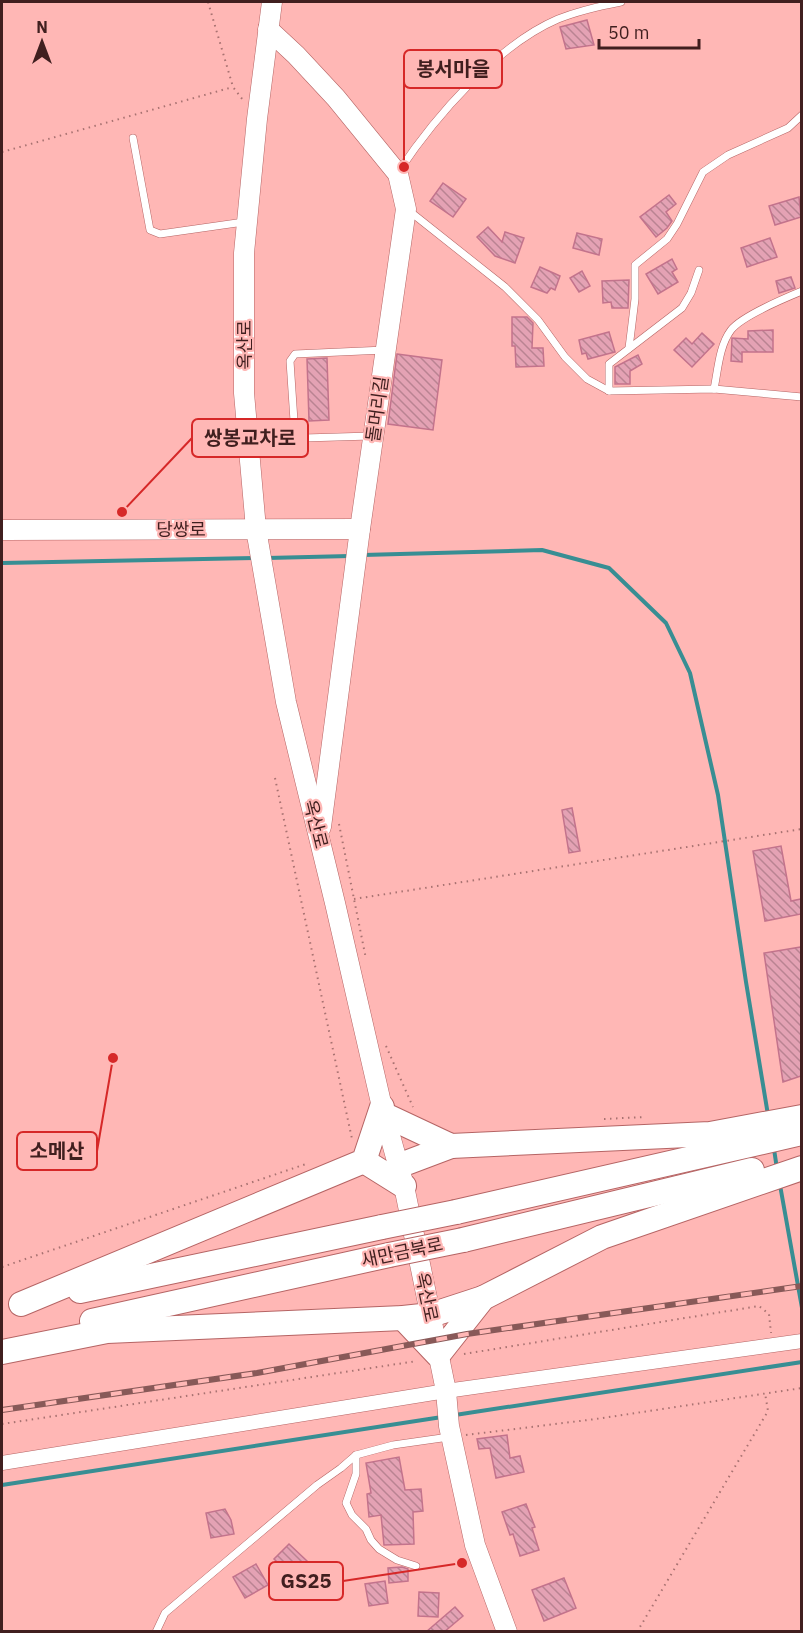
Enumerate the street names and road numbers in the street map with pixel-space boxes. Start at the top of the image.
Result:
street label: 옥산로 [233,320,256,370]
street label: 돌머리길 [361,375,393,443]
street label: 당쌍로 [156,518,206,541]
street label: 옥산로 [299,797,333,851]
street label: 새만금북로 [359,1232,445,1272]
street label: 옥산로 [411,1270,443,1324]

